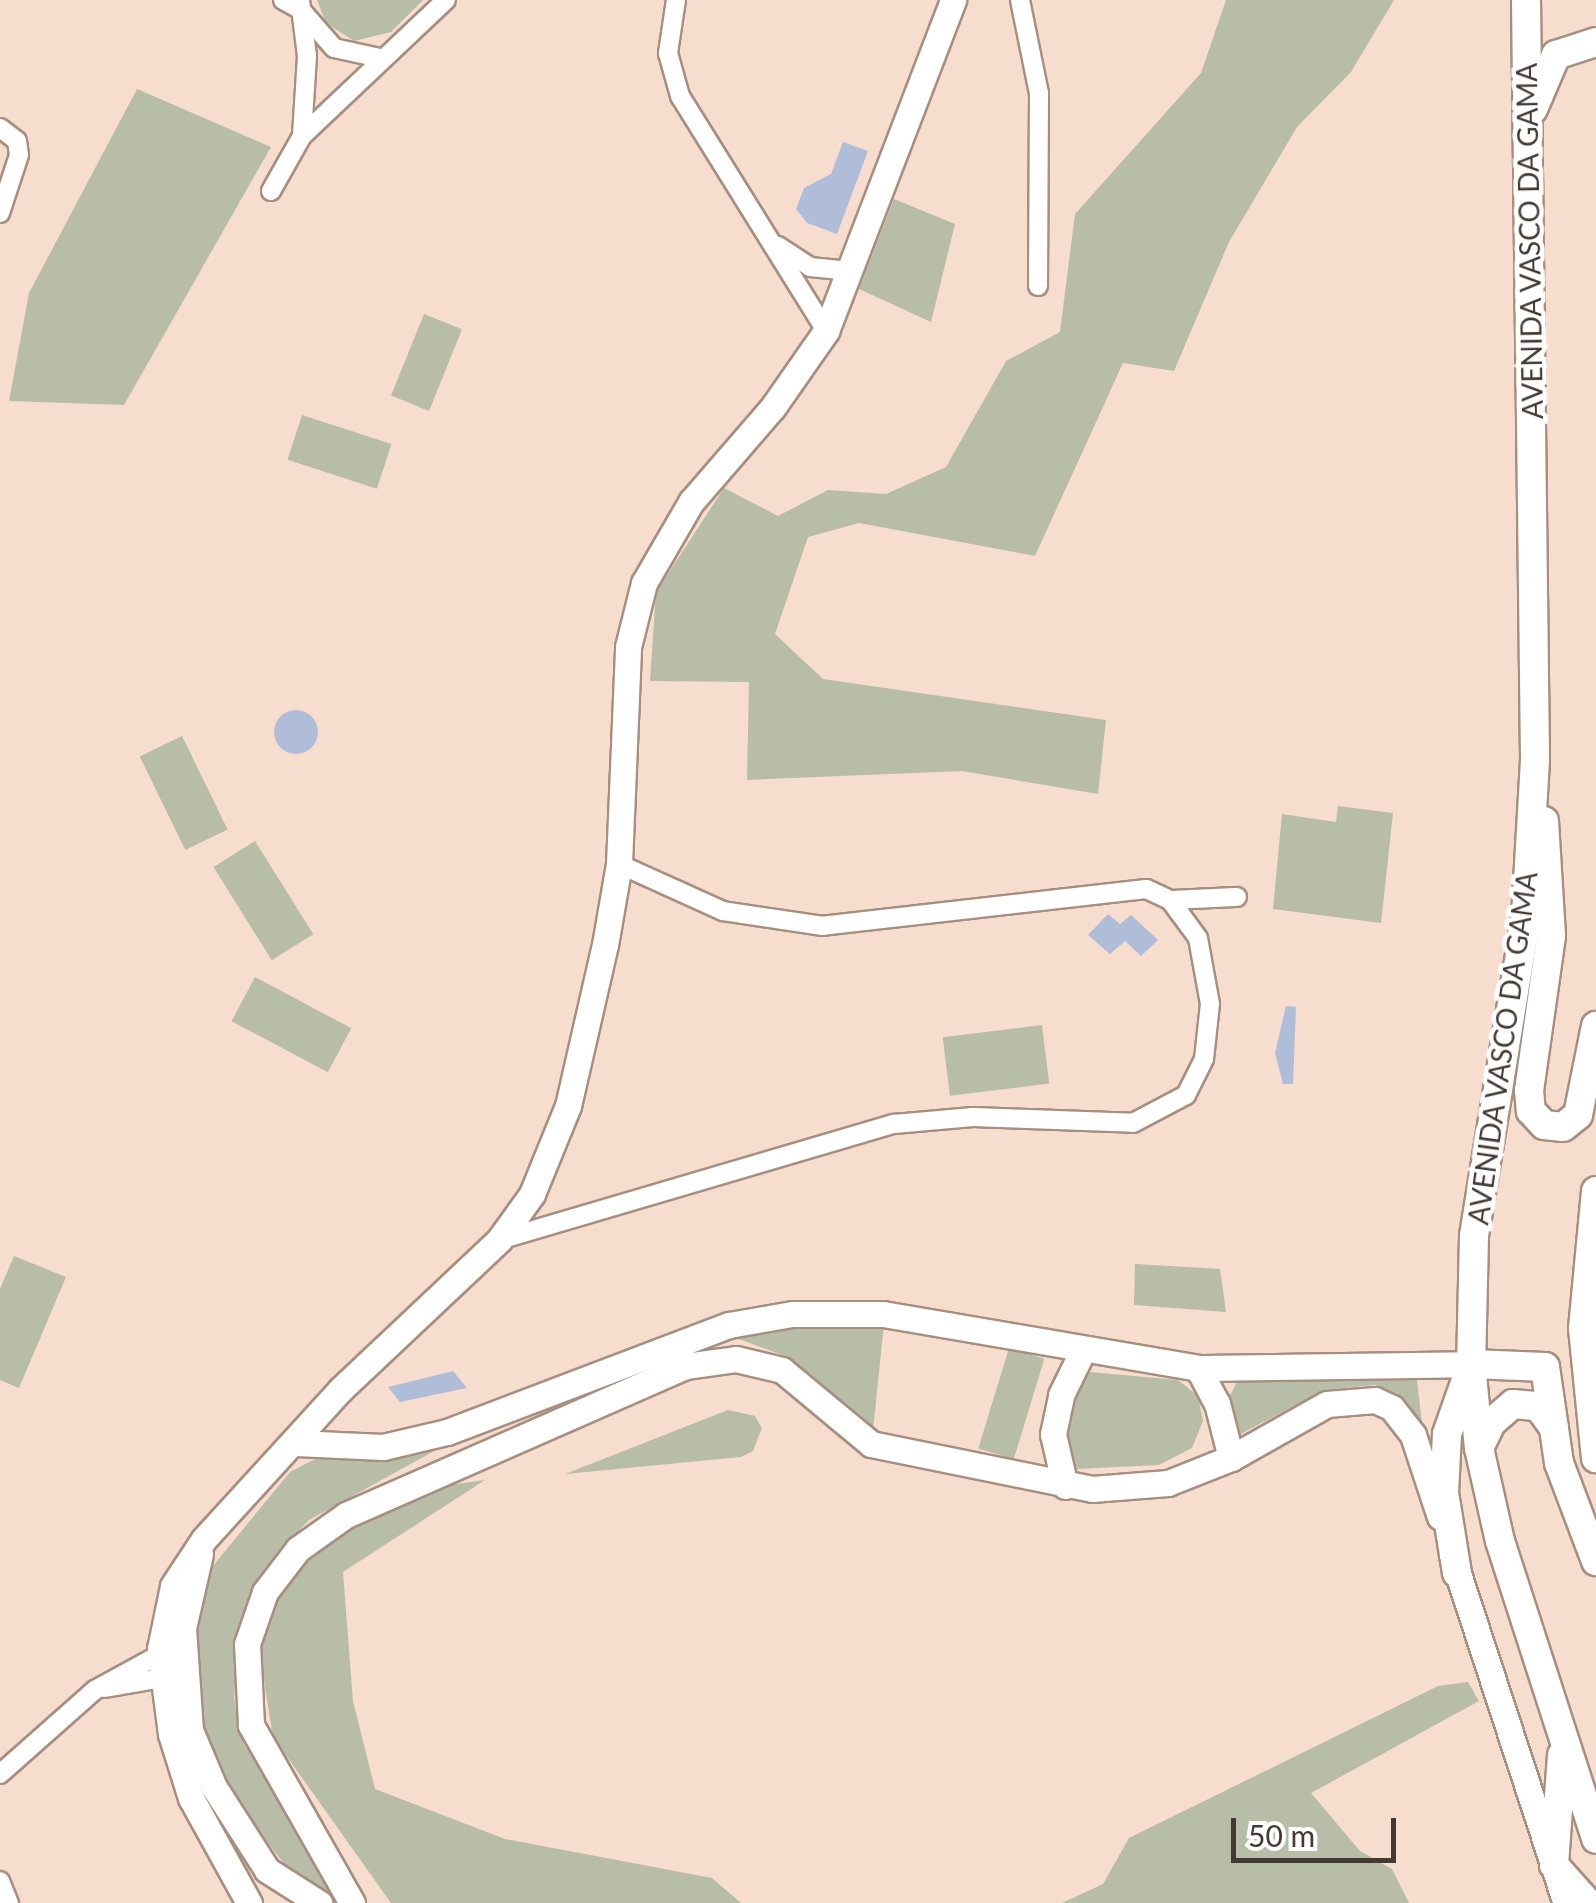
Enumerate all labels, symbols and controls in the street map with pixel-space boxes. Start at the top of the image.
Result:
street label: AVENIDA VASCO DA GAMA [1509,61,1549,421]
street label: AVENIDA VASCO DA GAMA [1460,868,1544,1228]
scale bar [1236,1798,1401,1860]
text: 50 m [1248,1817,1315,1853]

